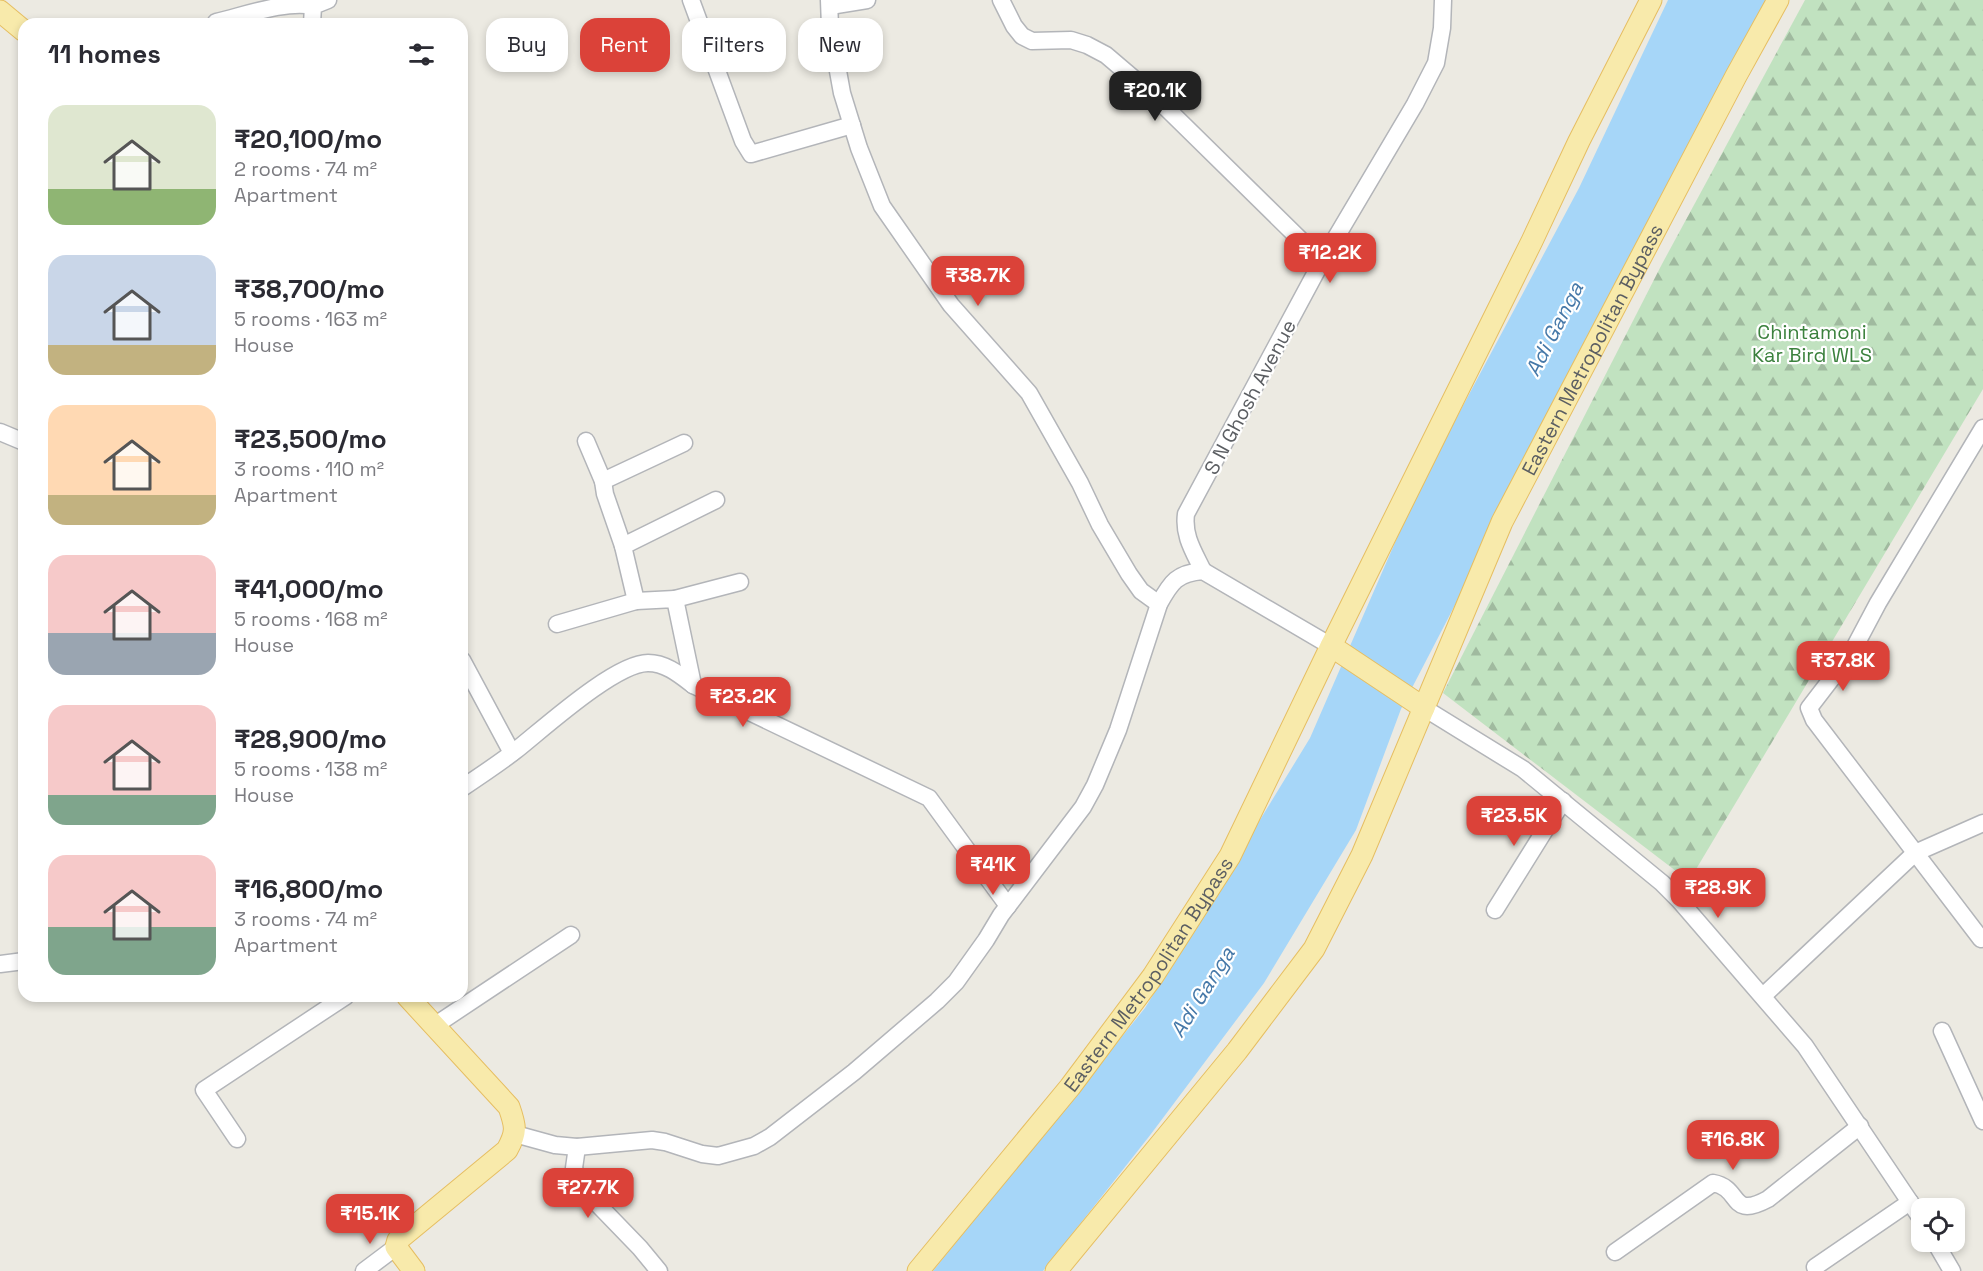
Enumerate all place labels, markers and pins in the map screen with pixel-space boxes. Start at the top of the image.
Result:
pin: ₹20.1K [1106,71,1204,122]
pin: ₹12.2K [1281,233,1379,284]
pin: ₹38.7K [929,256,1027,307]
pin: ₹37.8K [1794,641,1892,692]
pin: ₹23.2K [694,677,792,728]
pin: ₹23.5K [1465,796,1563,847]
pin: ₹41K [957,845,1029,896]
pin: ₹28.9K [1669,868,1767,919]
pin: ₹16.8K [1684,1120,1782,1171]
pin: ₹27.7K [539,1168,637,1219]
pin: ₹15.1K [321,1194,419,1245]

